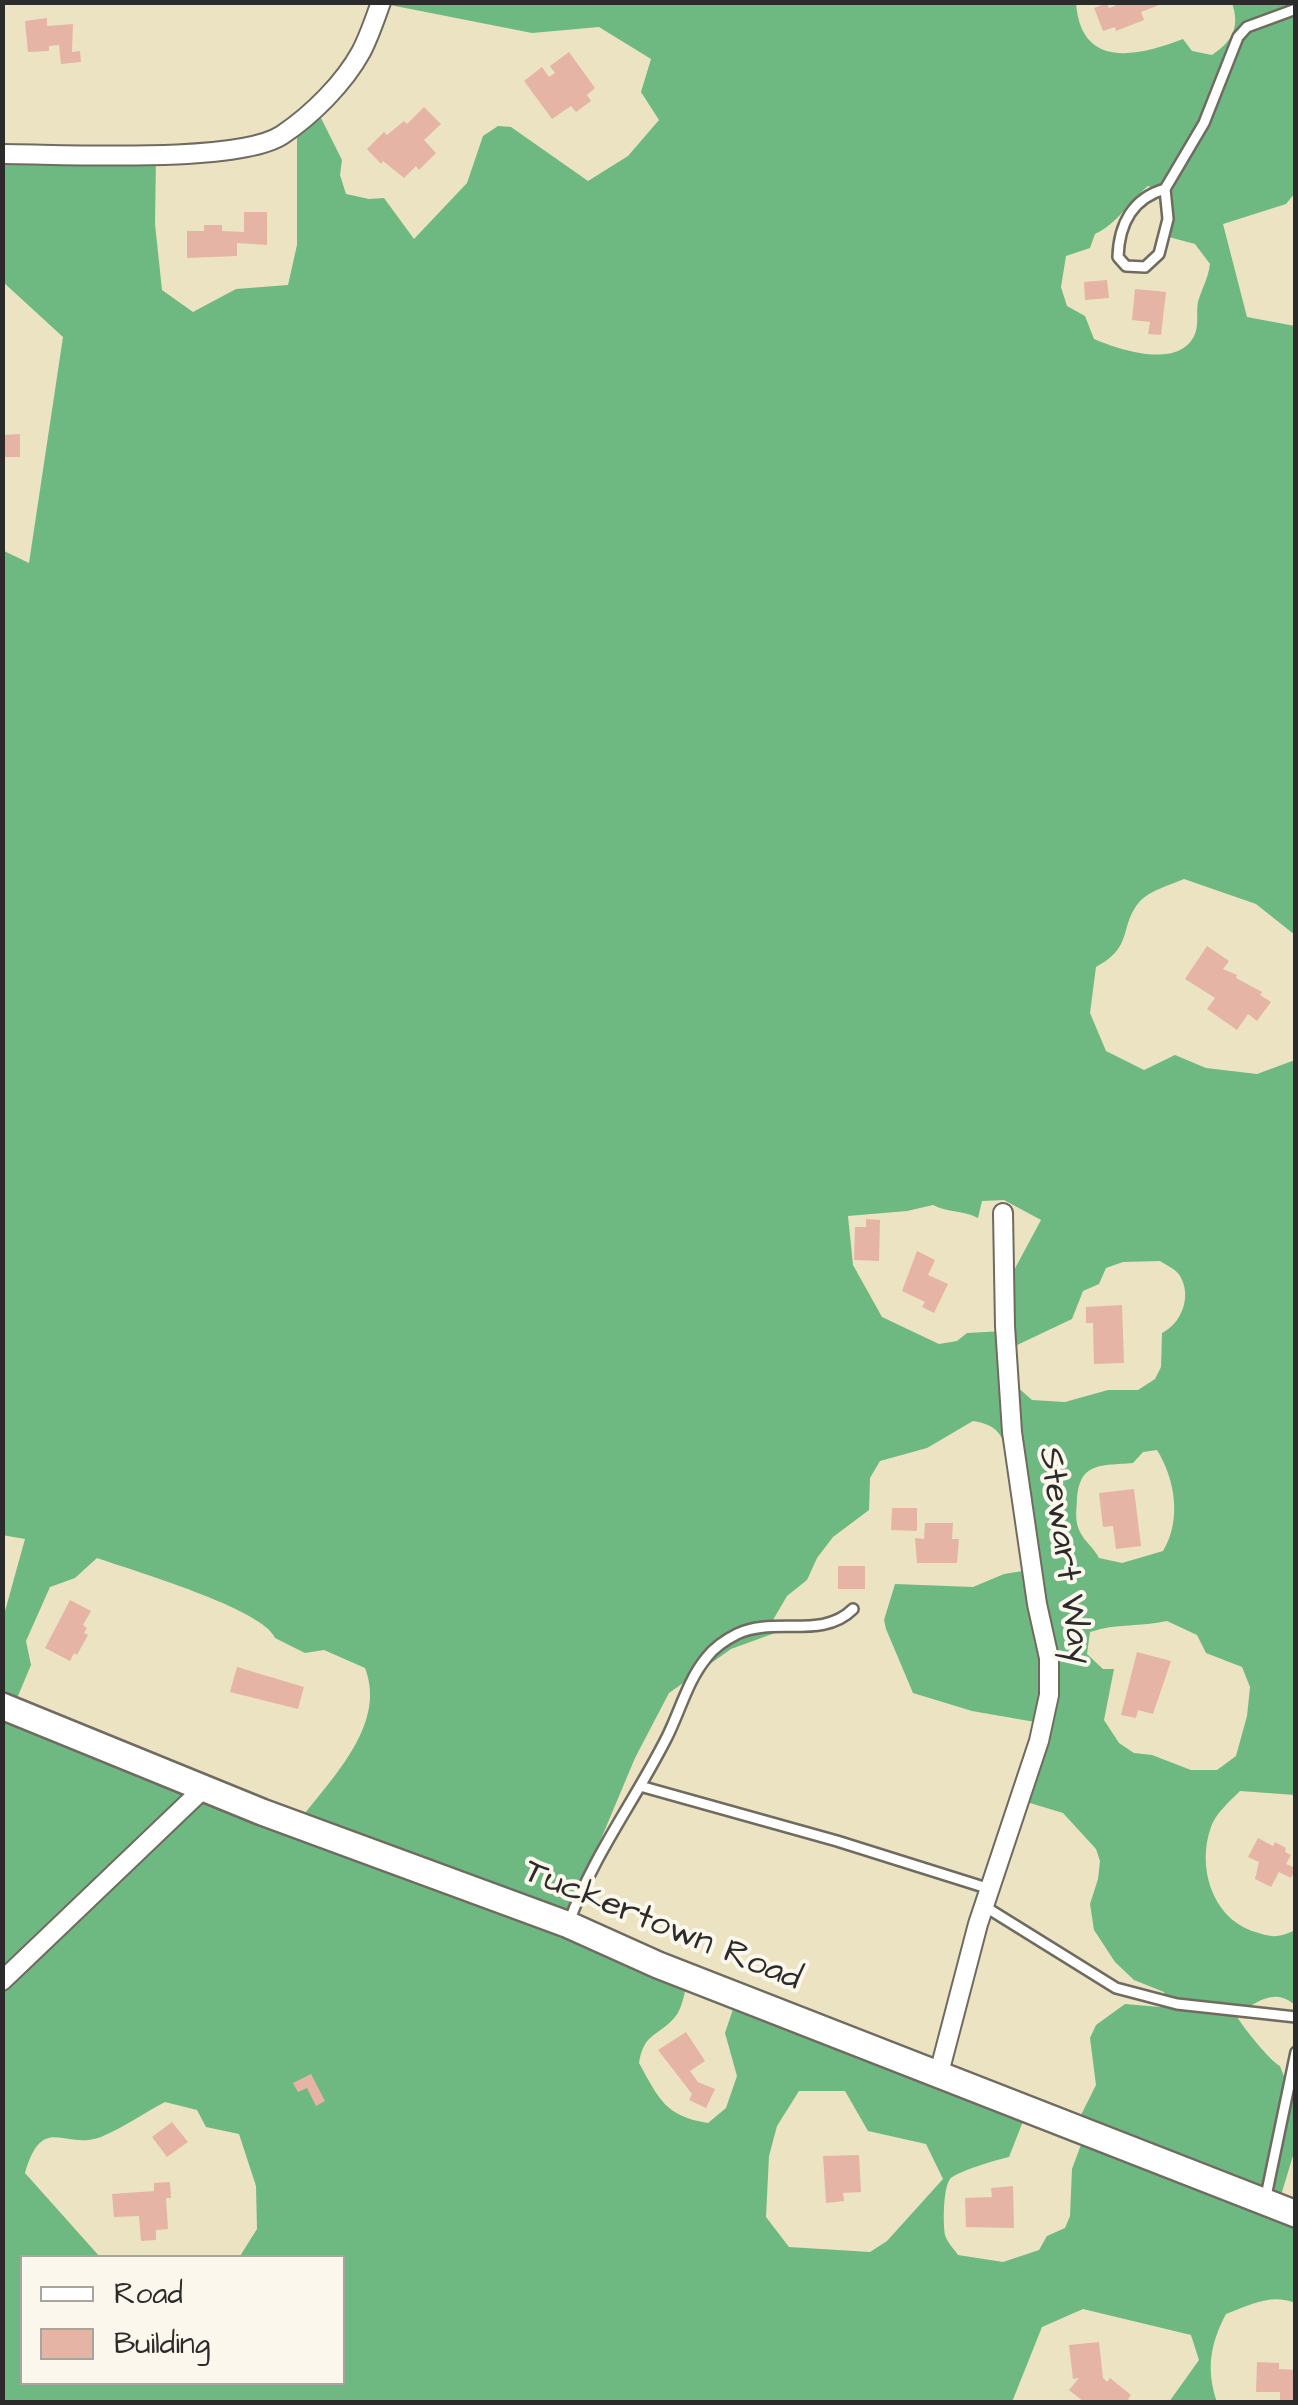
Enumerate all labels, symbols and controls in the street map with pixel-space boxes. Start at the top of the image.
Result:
street label: Stewart Way [1027,1445,1099,1667]
street label: Tuckertown Road [517,1852,807,2002]
legend [20,2255,345,2385]
text: Road [114,2273,183,2315]
text: Building [114,2323,210,2365]

